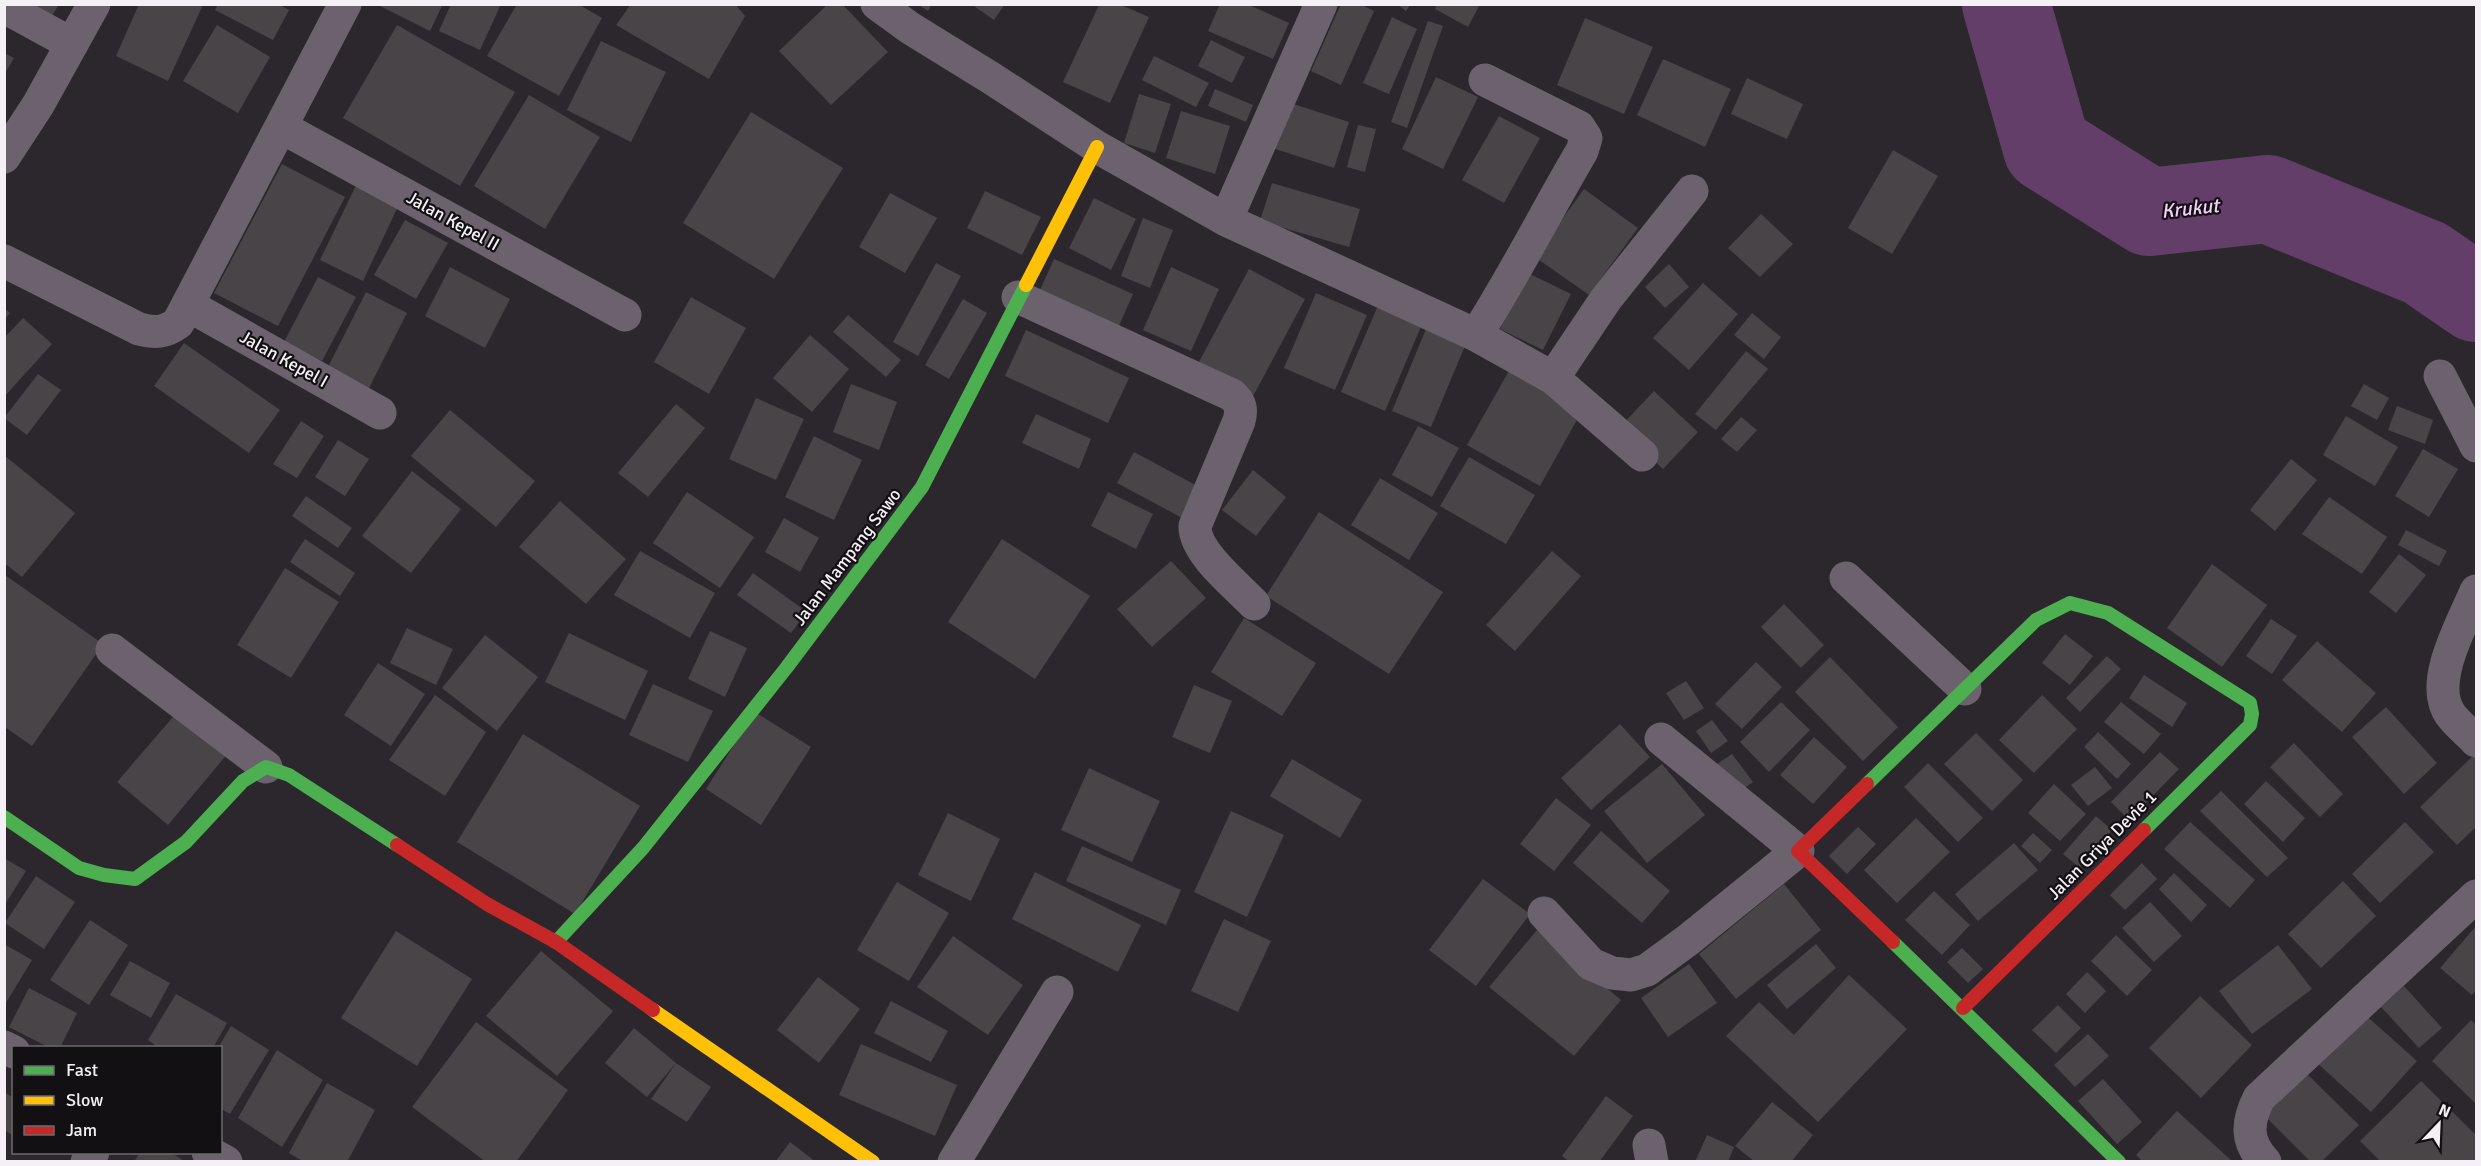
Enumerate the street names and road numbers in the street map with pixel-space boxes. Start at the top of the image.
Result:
street label: Jalan Kepel II [403,186,503,256]
street label: Jalan Kepel I [236,326,332,392]
street label: Jalan Mampang Sawo [788,484,906,630]
street label: Jalan Griya Devie 1 [2043,786,2161,904]

